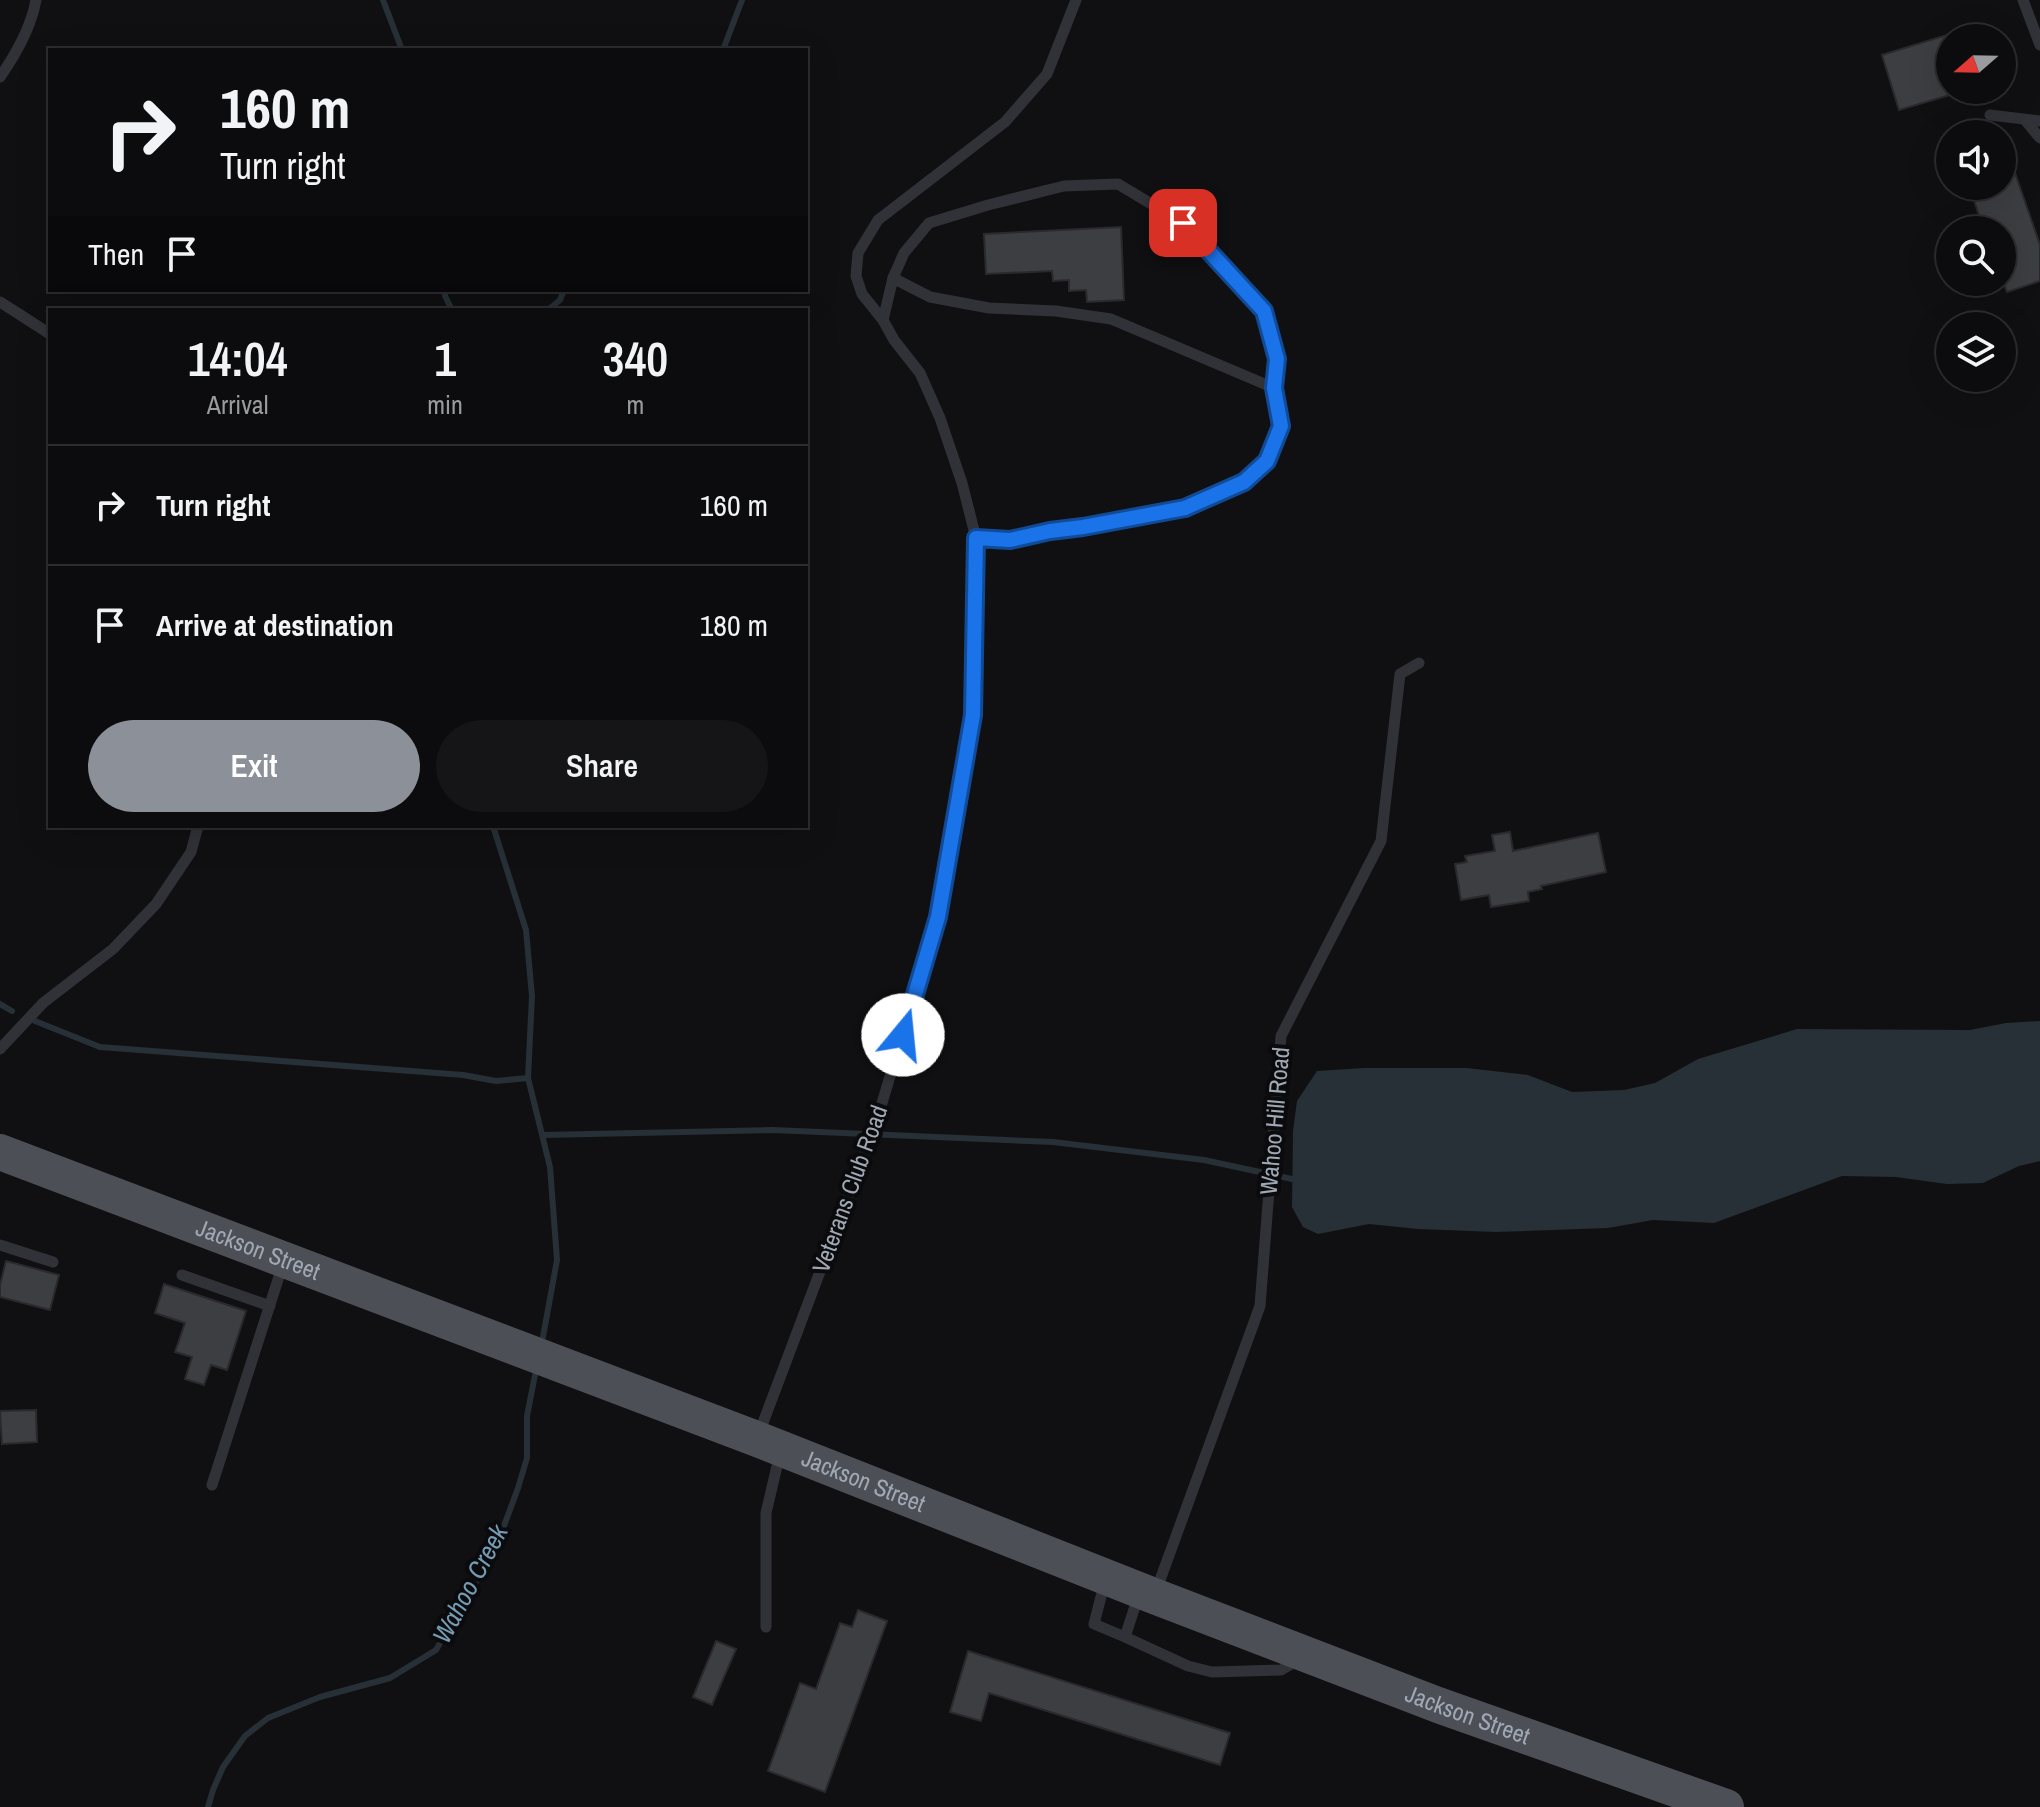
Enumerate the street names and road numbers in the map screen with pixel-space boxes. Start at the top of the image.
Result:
street label: Wahoo Hill Road [1252,1046,1296,1196]
street label: Veterans Club Road [804,1100,894,1277]
street label: Jackson Street [192,1211,326,1287]
street label: Jackson Street [797,1441,931,1519]
street label: Jackson Street [1401,1677,1535,1752]

